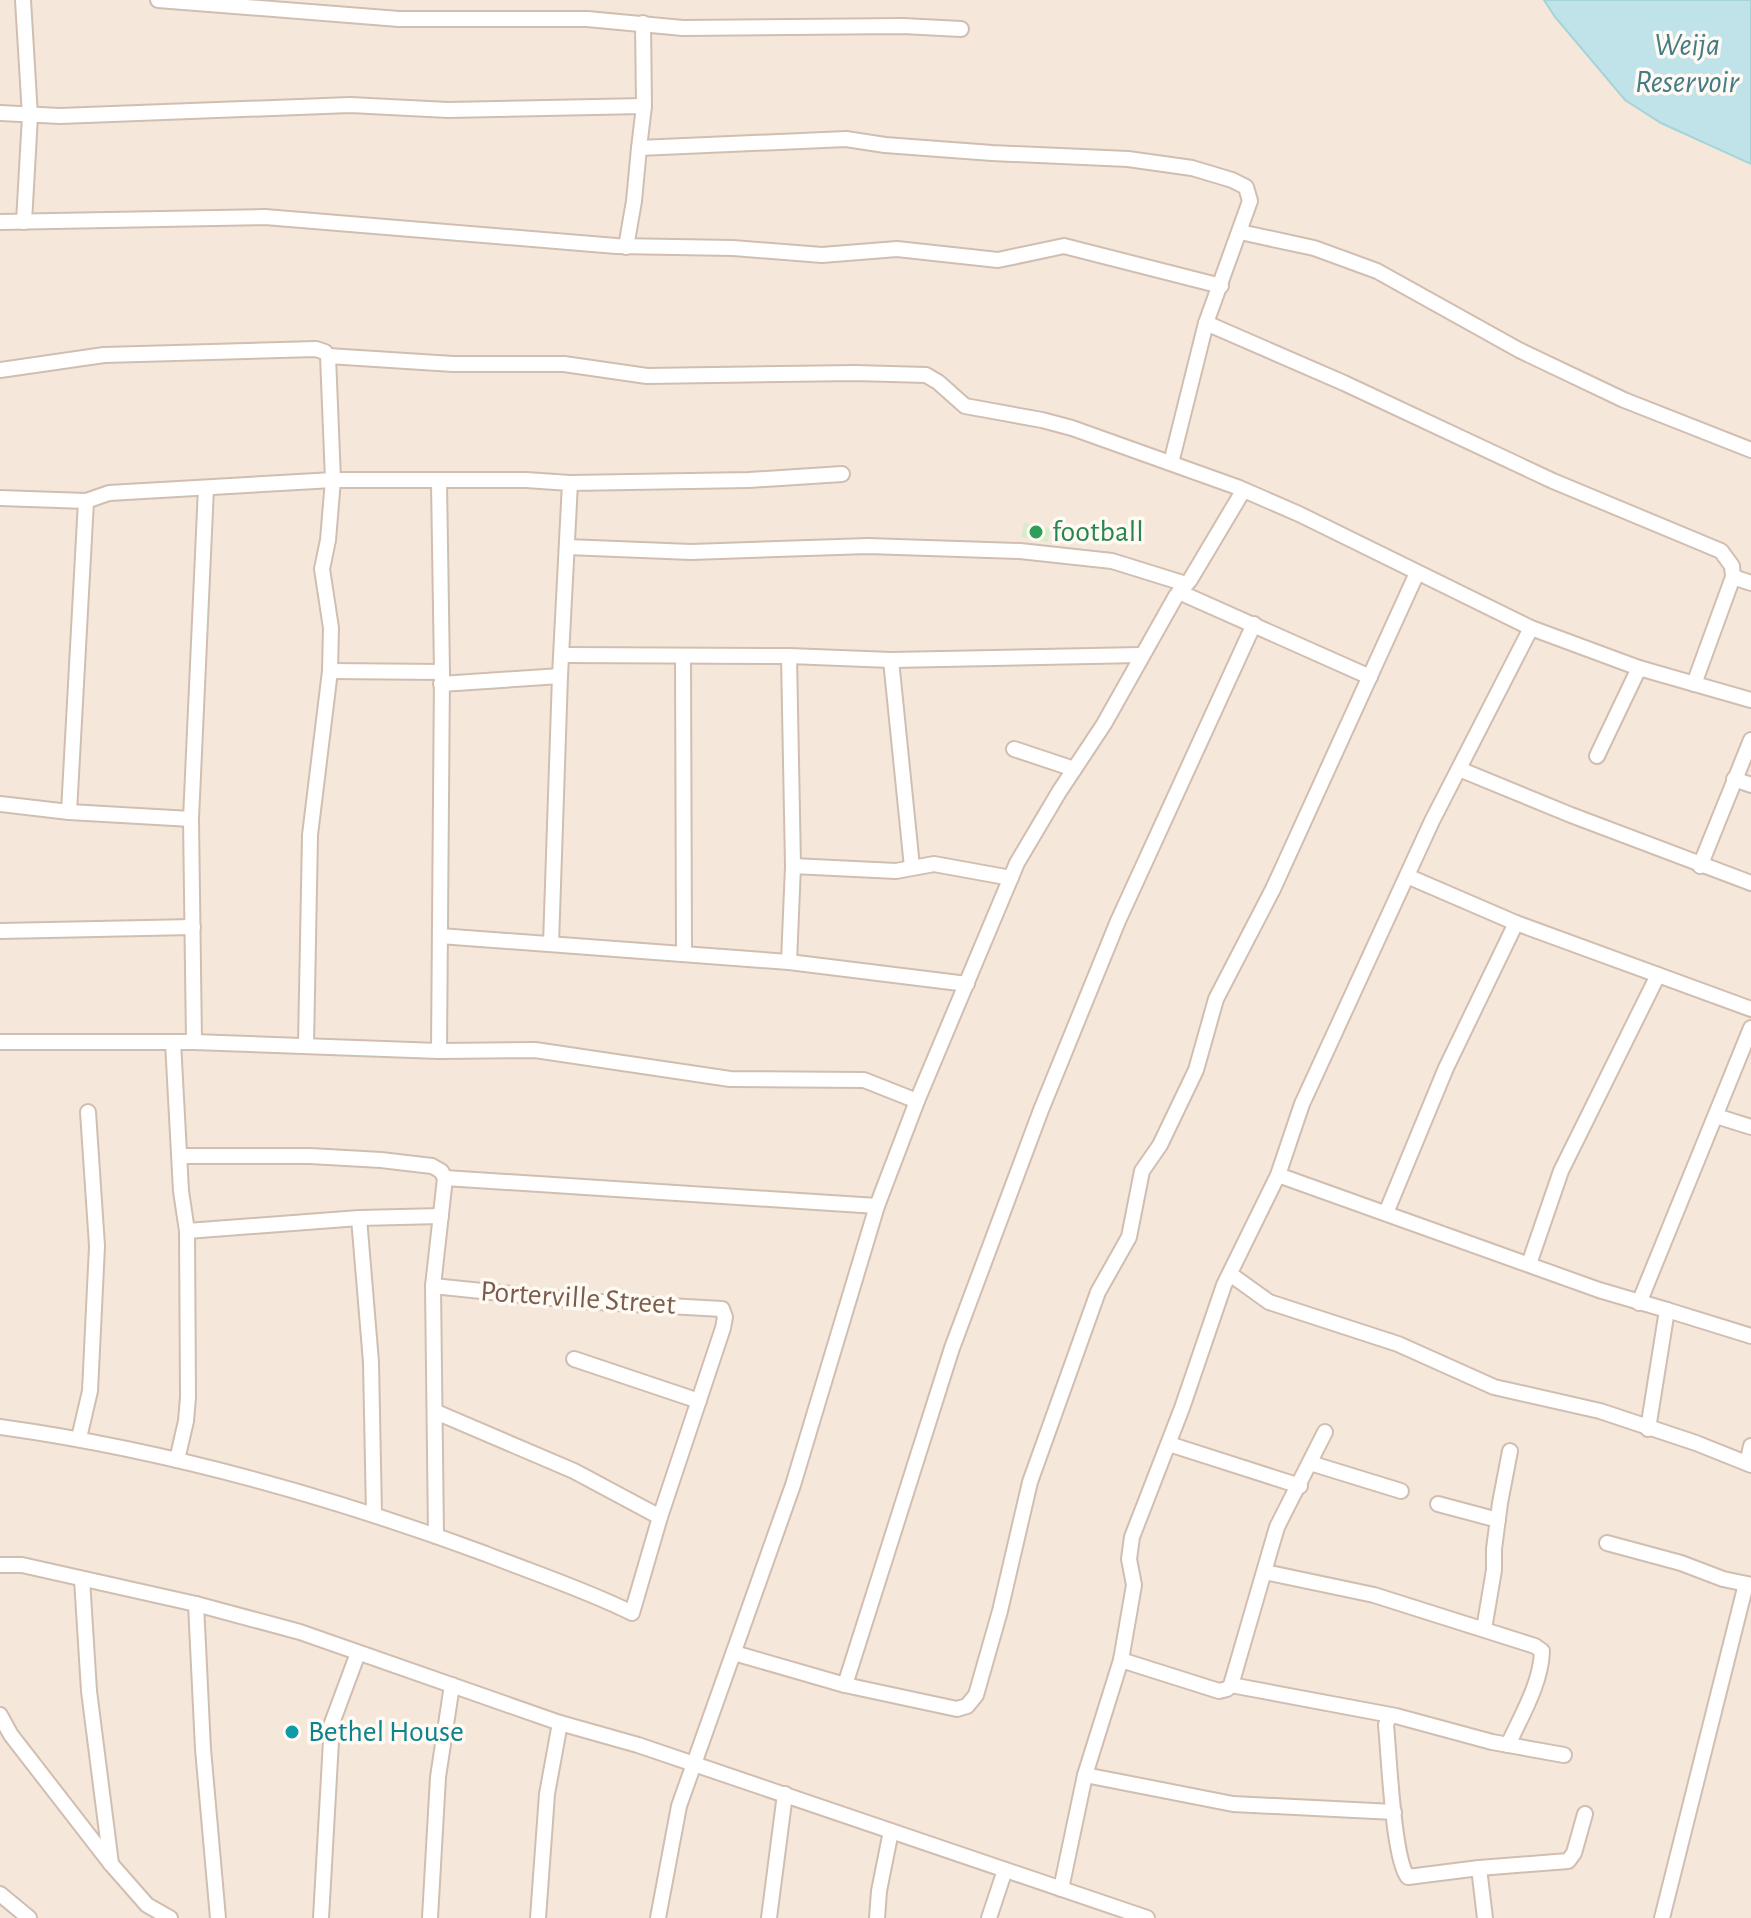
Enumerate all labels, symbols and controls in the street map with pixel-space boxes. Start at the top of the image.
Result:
water label: Weija Reservoir [1635,29,1741,98]
place label: football [1052,517,1144,547]
marker: football [1027,523,1045,541]
street label: Porterville Street [479,1276,677,1320]
place label: Bethel House [308,1717,464,1747]
marker: Bethel House [283,1723,301,1741]

